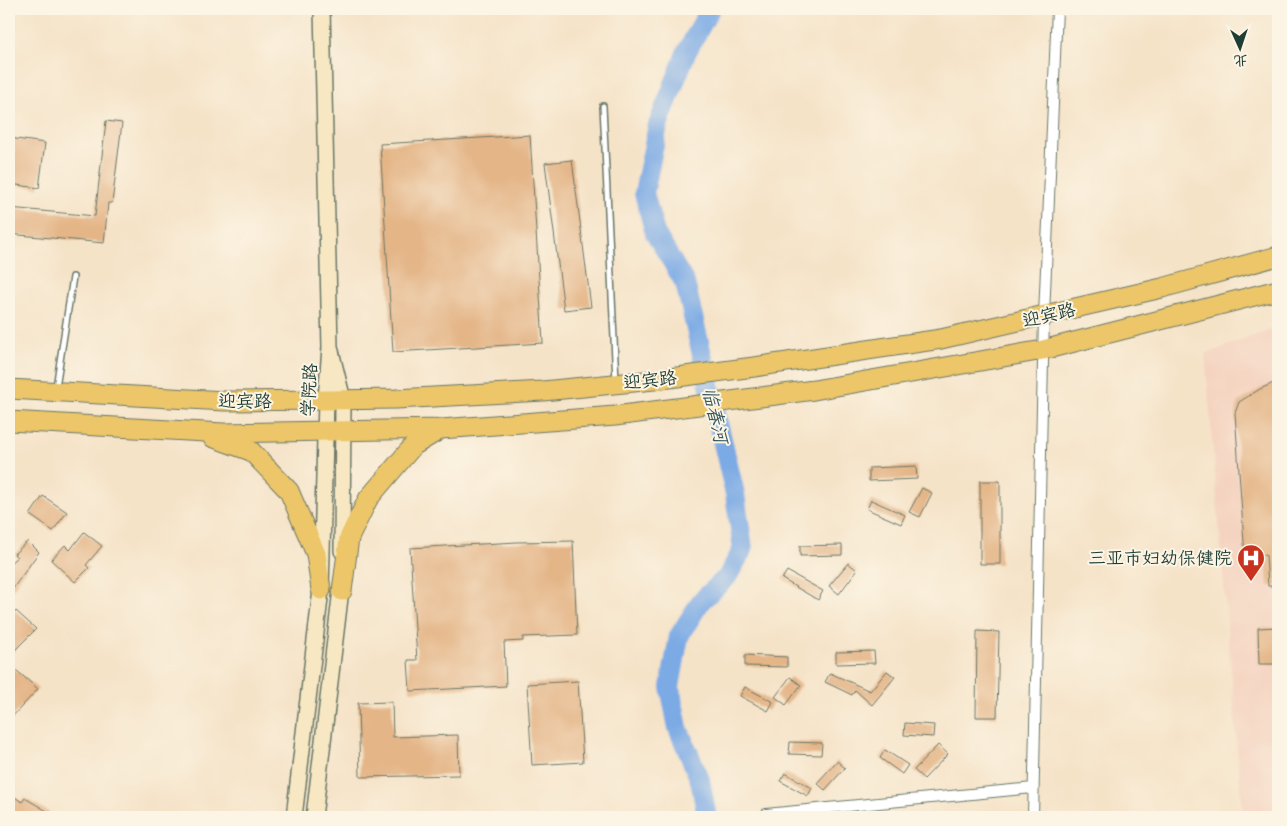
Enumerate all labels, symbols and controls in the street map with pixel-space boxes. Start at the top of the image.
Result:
north arrow [1214,22,1264,72]
text: 北 [1233,52,1248,69]
street label: 迎宾路 [1020,299,1078,332]
street label: 学院路 [298,363,321,418]
street label: 迎宾路 [622,367,678,394]
water label: 临春河 [698,385,733,448]
street label: 迎宾路 [218,391,272,412]
hospital icon: 三亚市妇幼保健院 [1236,543,1266,582]
place label: 三亚市妇幼保健院 [1088,548,1232,569]

